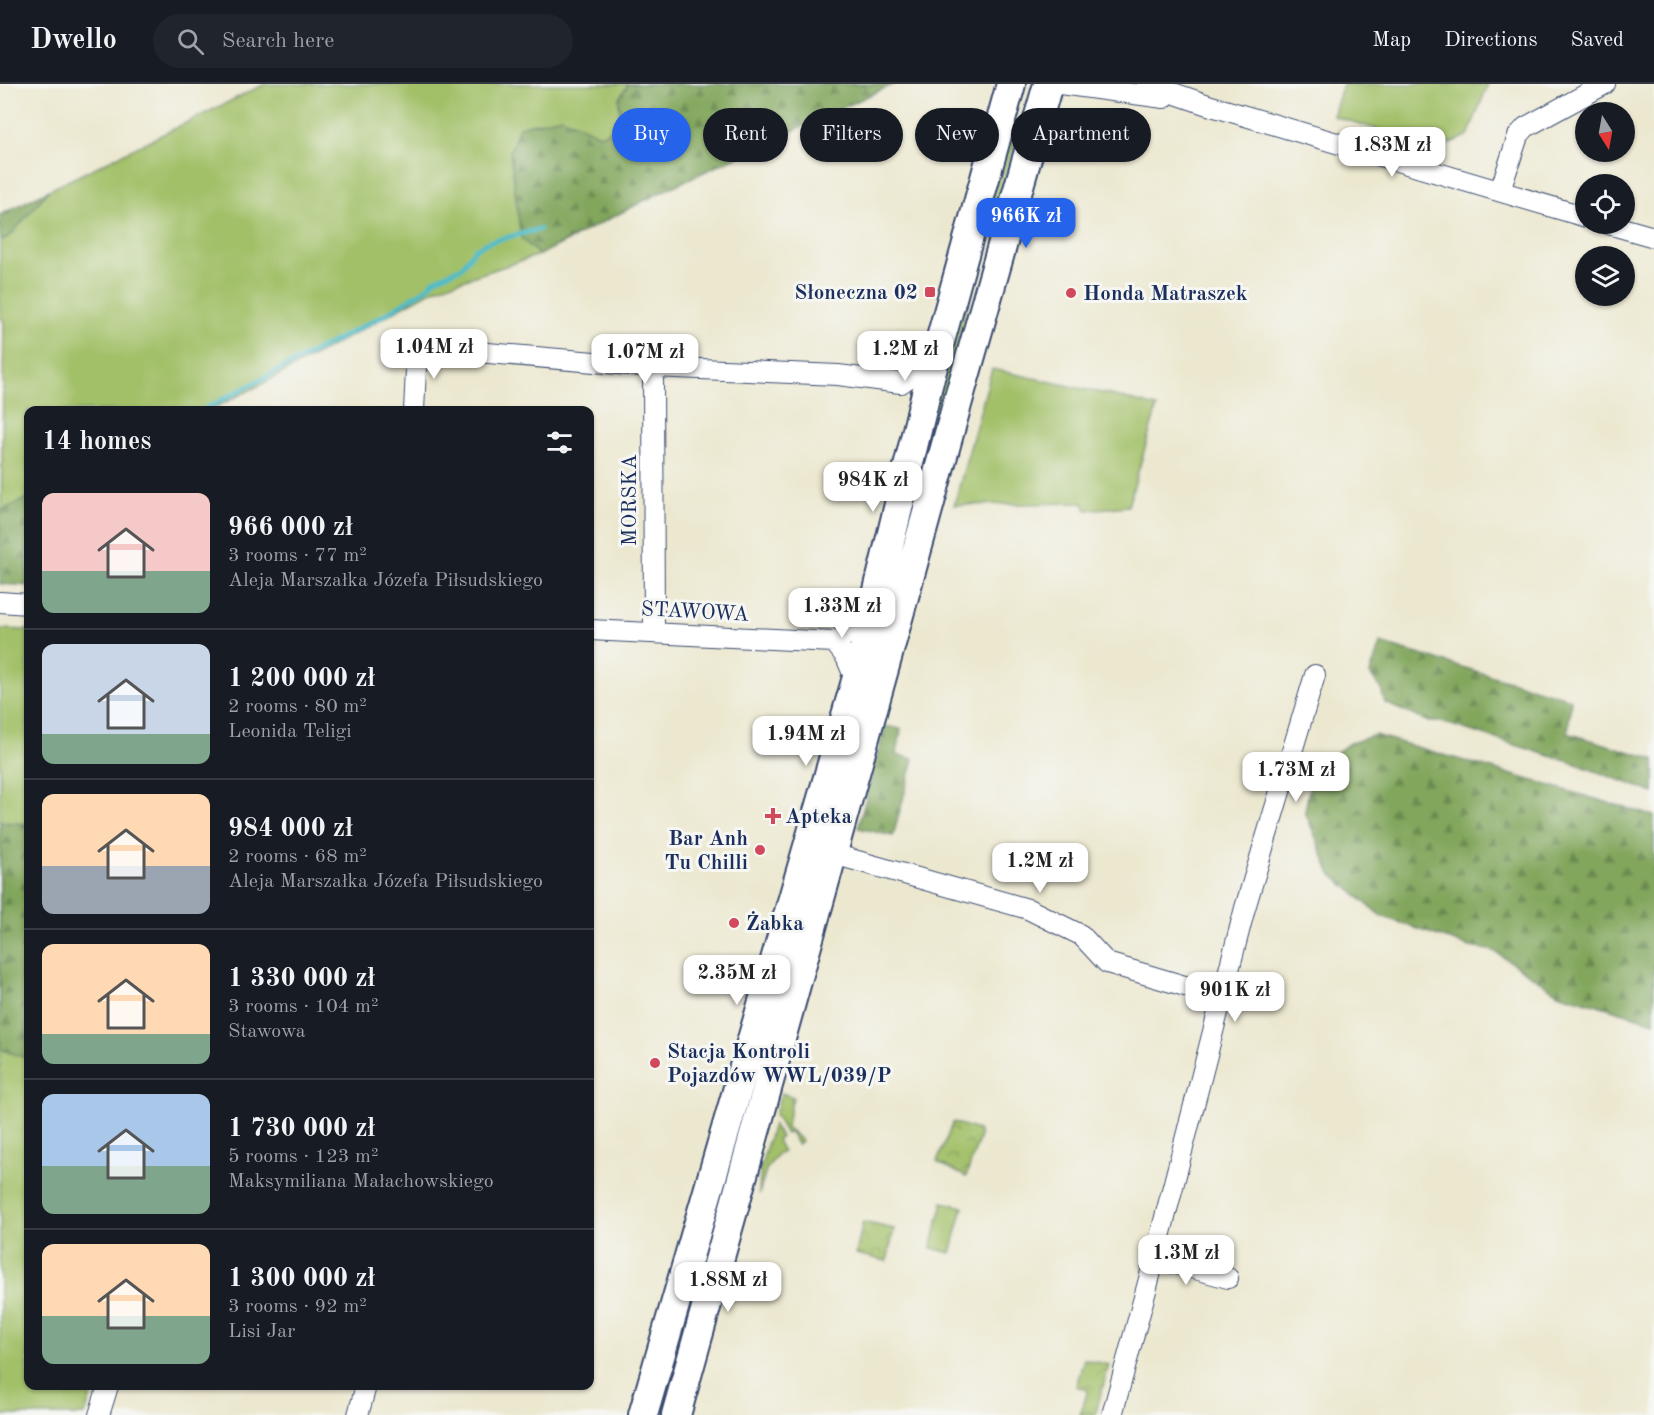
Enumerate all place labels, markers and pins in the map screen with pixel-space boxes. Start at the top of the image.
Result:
pin: 1.83M zł [1330,127,1454,178]
pin: 966K zł [971,198,1081,249]
place label: Słoneczna 02 [794,283,918,304]
place label: Honda Matraszek [1083,284,1248,305]
marker: Słoneczna 02 [923,285,937,299]
marker: Honda Matraszek [1064,286,1078,300]
pin: 1.04M zł [372,329,496,380]
pin: 1.2M zł [850,331,960,382]
pin: 1.07M zł [583,334,707,385]
pin: 984K zł [818,462,928,513]
pin: 1.33M zł [780,588,904,639]
pin: 1.94M zł [744,716,868,767]
pin: 1.73M zł [1234,752,1358,803]
place label: Apteka [785,807,853,828]
marker: Apteka [766,809,780,823]
place label: Bar Anh Tu Chilli [665,829,748,874]
marker: Bar Anh Tu Chilli [753,843,767,857]
pin: 1.2M zł [985,843,1095,894]
place label: Żabka [746,911,804,935]
marker: Żabka [727,916,741,930]
pin: 2.35M zł [675,955,799,1006]
pin: 901K zł [1180,972,1290,1023]
place label: Stacja Kontroli Pojazdów WWL/039/P [667,1042,891,1087]
marker: Stacja Kontroli Pojazdów WWL/039/P [648,1056,662,1070]
pin: 1.3M zł [1131,1235,1241,1286]
pin: 1.88M zł [666,1262,790,1313]

